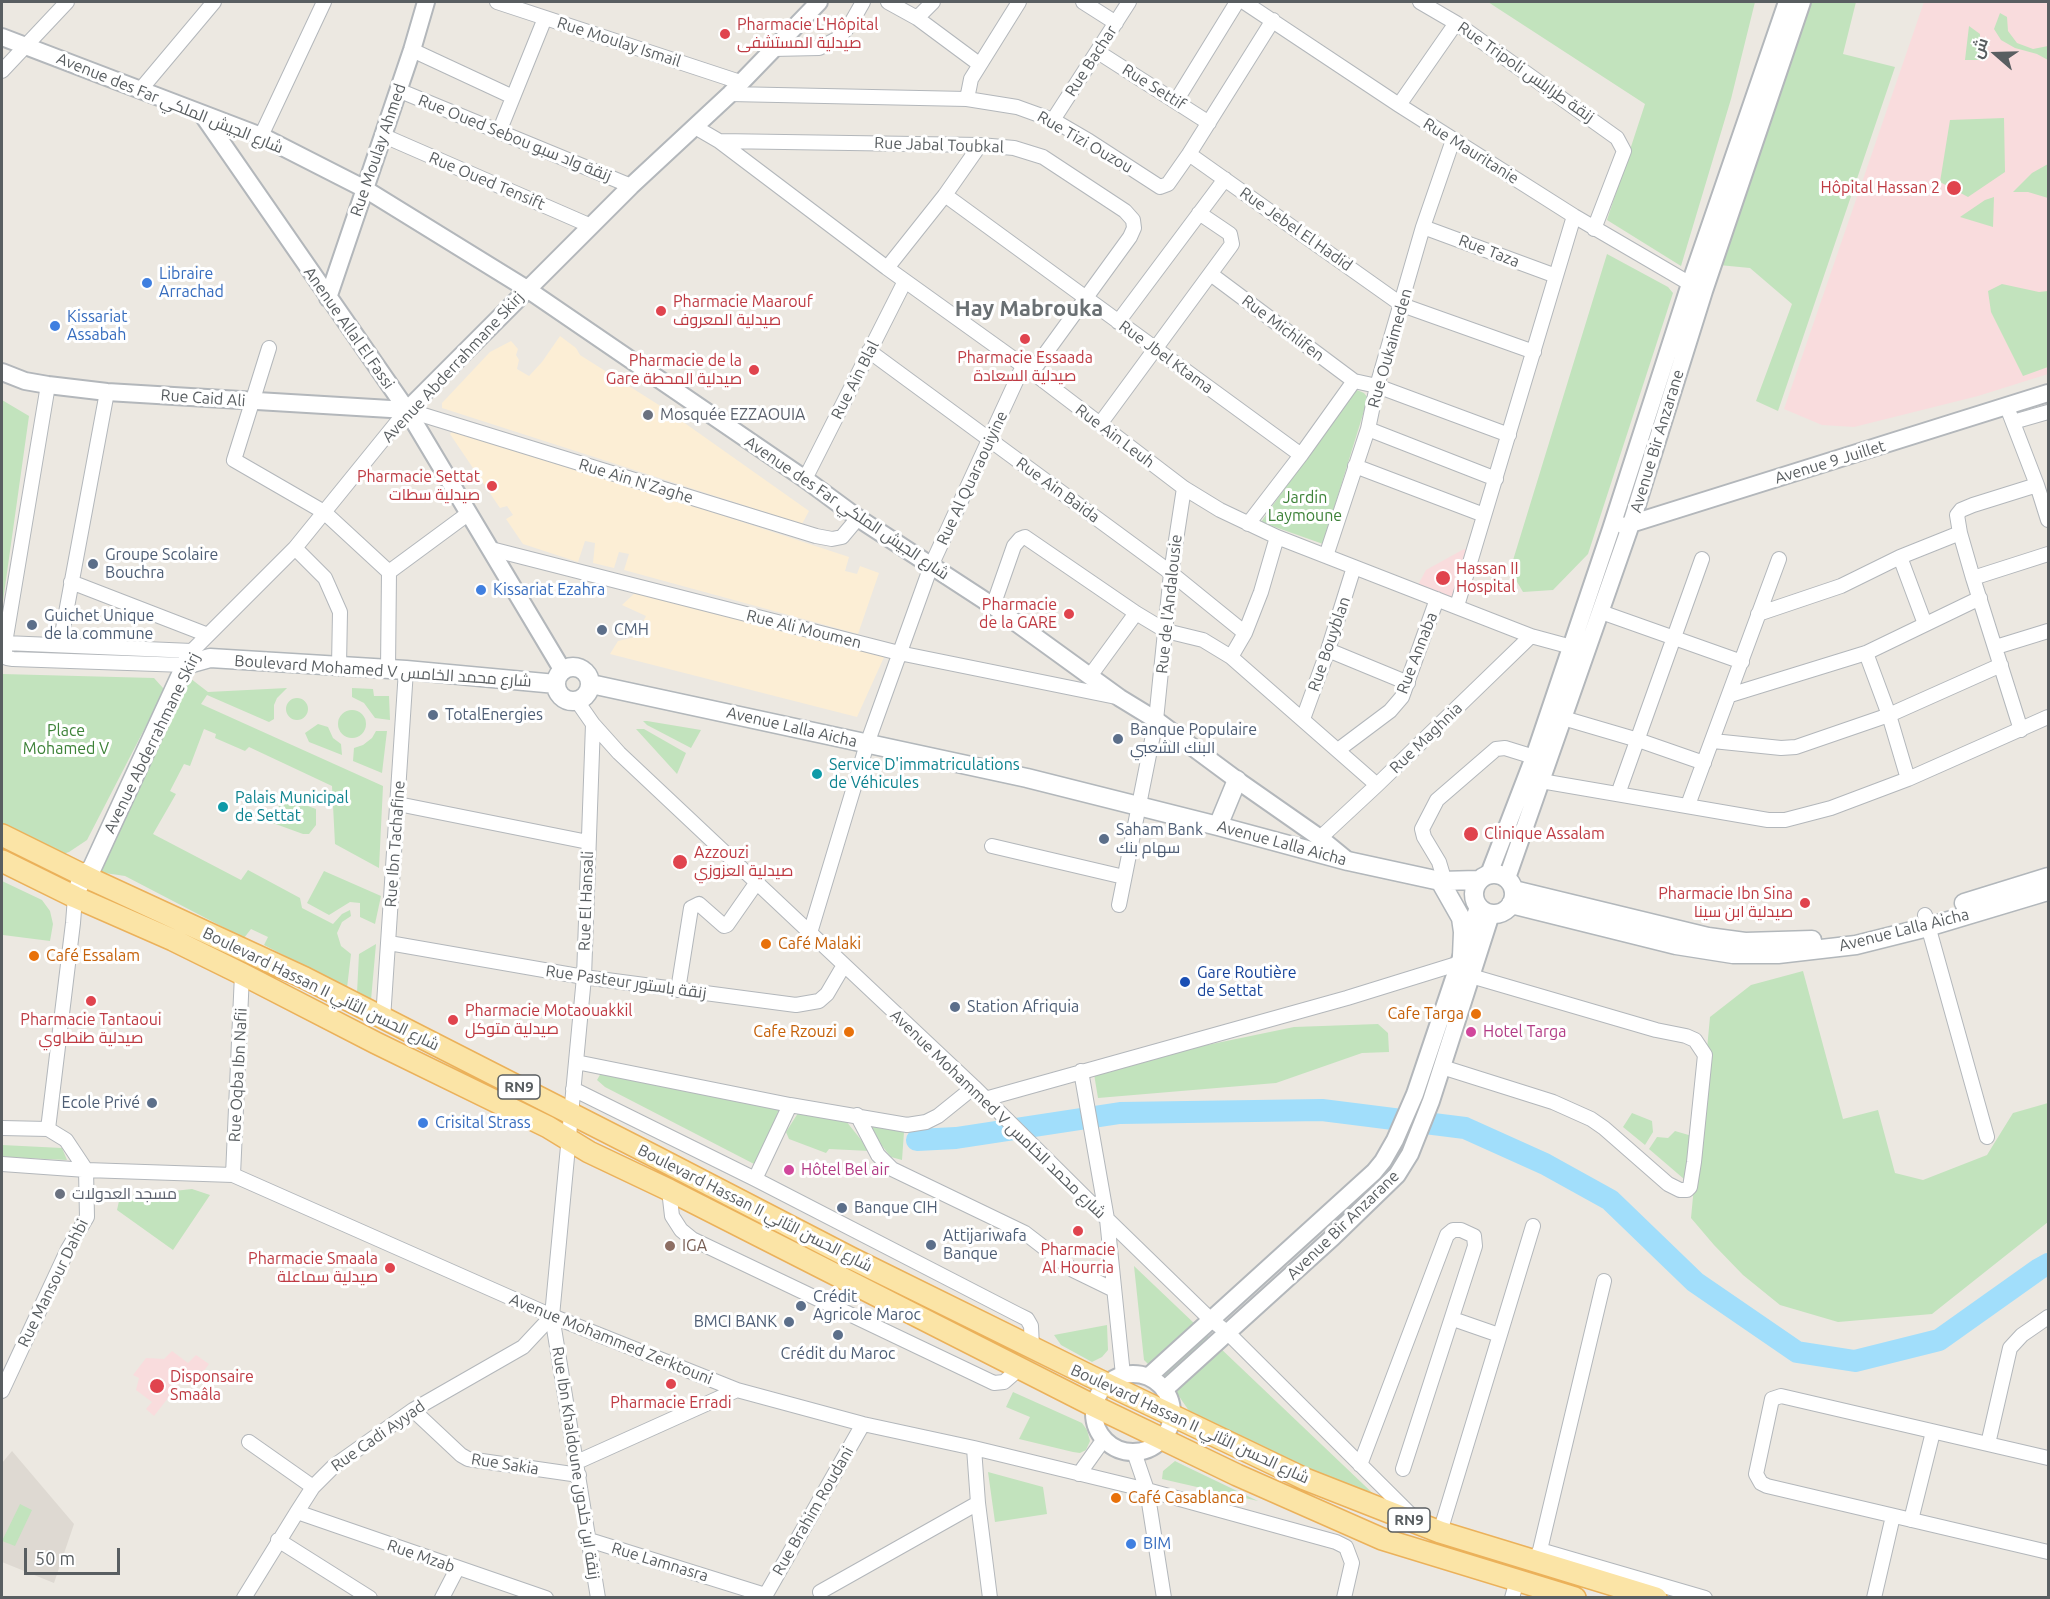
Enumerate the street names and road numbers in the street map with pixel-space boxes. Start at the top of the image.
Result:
street label: Rue Moulay Ismail [555,13,683,71]
street label: Rue Tripoli زنقة طرابلس [1454,18,1598,126]
street label: Rue Bachar [1061,22,1121,100]
street label: Avenue des Far شارع الجيش الملكي [54,49,286,157]
street label: Rue Settif [1119,60,1189,114]
street label: Rue Moulay Ahmed [346,81,410,219]
street label: Rue Oued Sebou زنقة واد سبو [415,90,615,186]
street label: Rue Tizi Ouzou [1034,107,1136,177]
street label: Rue Mauritanie [1420,114,1522,188]
street label: Rue Jabal Toubkal [874,133,1004,157]
street label: Rue Oued Tensift [426,148,548,214]
street label: Rue Jebel El Hadid [1236,183,1356,275]
street label: Rue Taza [1456,231,1522,271]
street label: Anenue Allal El Fassi [300,263,398,393]
street label: Rue Oukaimeden [1364,286,1416,410]
street label: Avenue Abderrahmane Skirj [378,288,528,446]
street label: Rue Michlifen [1238,291,1328,365]
street label: Rue Jbel Ktama [1115,316,1217,398]
street label: Rue Ain Blal [827,338,883,422]
street label: Avenue Bir Anzarane [1626,367,1688,515]
street label: Rue Caid Ali [160,385,246,411]
street label: Rue Ain Leuh [1072,400,1158,472]
street label: Rue Al Quaraouiyine [932,408,1012,548]
street label: Avenue des Far شارع الجيش الملكي [741,432,953,584]
street label: Avenue 9 Juillet [1772,436,1888,488]
street label: Rue Ain Baida [1012,453,1104,527]
street label: Rue Ain N'Zaghe [577,455,695,507]
street label: Rue de l'Andalousie [1152,533,1186,675]
street label: Rue Bouyblan [1304,594,1354,694]
street label: Rue Ali Moumen [744,605,864,653]
street label: Rue Annaba [1393,609,1441,697]
street label: Avenue Abderrahmane Skirj [100,649,204,837]
street label: Boulevard Mohamed V شارع محمد الخامس [234,651,532,691]
street label: Rue Maghnia [1386,699,1466,777]
street label: Avenue Lalla Aicha [725,703,859,751]
street label: Rue Ibn Tachafine [381,780,409,908]
street label: Avenue Lalla Aicha [1215,816,1349,870]
street label: Rue El Hansali [575,851,597,951]
street label: Avenue Lalla Aicha [1837,905,1971,955]
street label: Boulevard Hassan II شارع الحسن الثاني [200,923,442,1055]
street label: Rue Pasteur زنقة باستور [544,961,708,1003]
street label: Avenue Mohammed V شارع محمد الخامس [886,1006,1110,1222]
street label: Rue Oqba Ibn Nafii [225,1007,251,1143]
road number: RN9 [498,1075,540,1099]
street label: Boulevard Hassan II شارع الحسن الثاني [634,1140,876,1276]
street label: Avenue Bir Anzarane [1283,1166,1403,1284]
street label: Rue Mansour Dahbi [14,1216,92,1350]
street label: Avenue Mohammed Zerktouni [507,1289,715,1389]
street label: Rue Ibn Khaldoune زنقة ابن خلدون [548,1345,604,1581]
street label: Boulevard Hassan II شارع الحسن الثاني [1068,1360,1312,1488]
street label: Rue Cadi Ayyad [327,1397,429,1475]
street label: Rue Brahim Roudani [768,1443,858,1579]
street label: Rue Sakia [470,1449,540,1479]
road number: RN9 [1388,1508,1430,1532]
street label: Rue Mzab [385,1535,457,1577]
street label: Rue Lamnasra [609,1538,711,1586]

